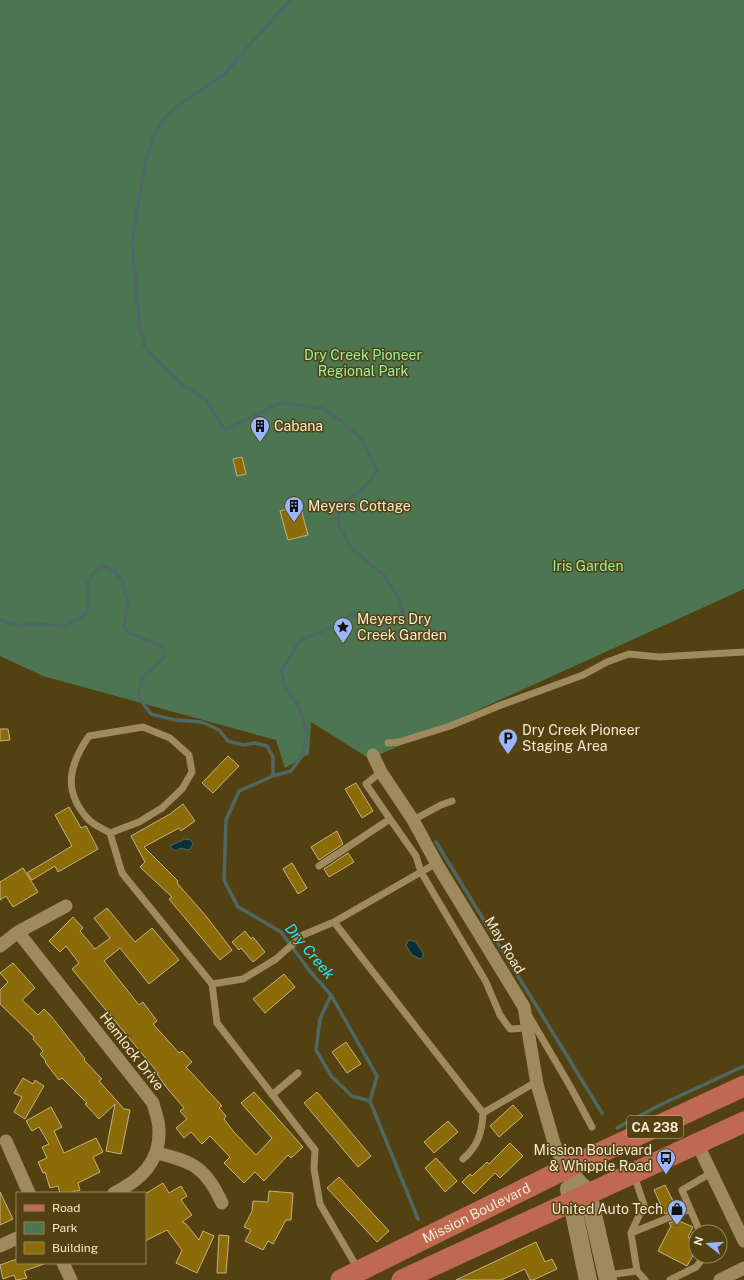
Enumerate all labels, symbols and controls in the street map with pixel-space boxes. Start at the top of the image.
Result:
park label: Dry Creek Pioneer Regional Park [304,347,422,379]
building icon: Cabana [249,415,271,443]
place label: Cabana [274,418,323,434]
building icon: Meyers Cottage [283,495,305,523]
place label: Meyers Cottage [308,498,411,514]
park label: Iris Garden [552,558,624,574]
place label: Meyers Dry Creek Garden [357,611,447,643]
place icon: Meyers Dry Creek Garden [332,616,354,644]
place label: Dry Creek Pioneer Staging Area [522,722,640,754]
parking icon: Dry Creek Pioneer Staging Area [497,727,519,755]
street label: May Road [482,914,528,976]
water label: Dry Creek [282,920,339,983]
street label: Hemlock Drive [97,1009,168,1093]
road number: CA 238 [627,1116,683,1138]
place label: Mission Boulevard & Whipple Road [534,1142,652,1174]
bus stop icon: Mission Boulevard & Whipple Road [655,1147,677,1175]
street label: Mission Boulevard [420,1179,533,1246]
legend [16,1192,146,1264]
shop icon: United Auto Tech [666,1198,688,1226]
text: Road [52,1201,80,1215]
place label: United Auto Tech [551,1201,663,1217]
text: Park [52,1221,78,1235]
north arrow [688,1224,728,1264]
text: N [691,1235,705,1247]
text: Building [52,1241,98,1255]

